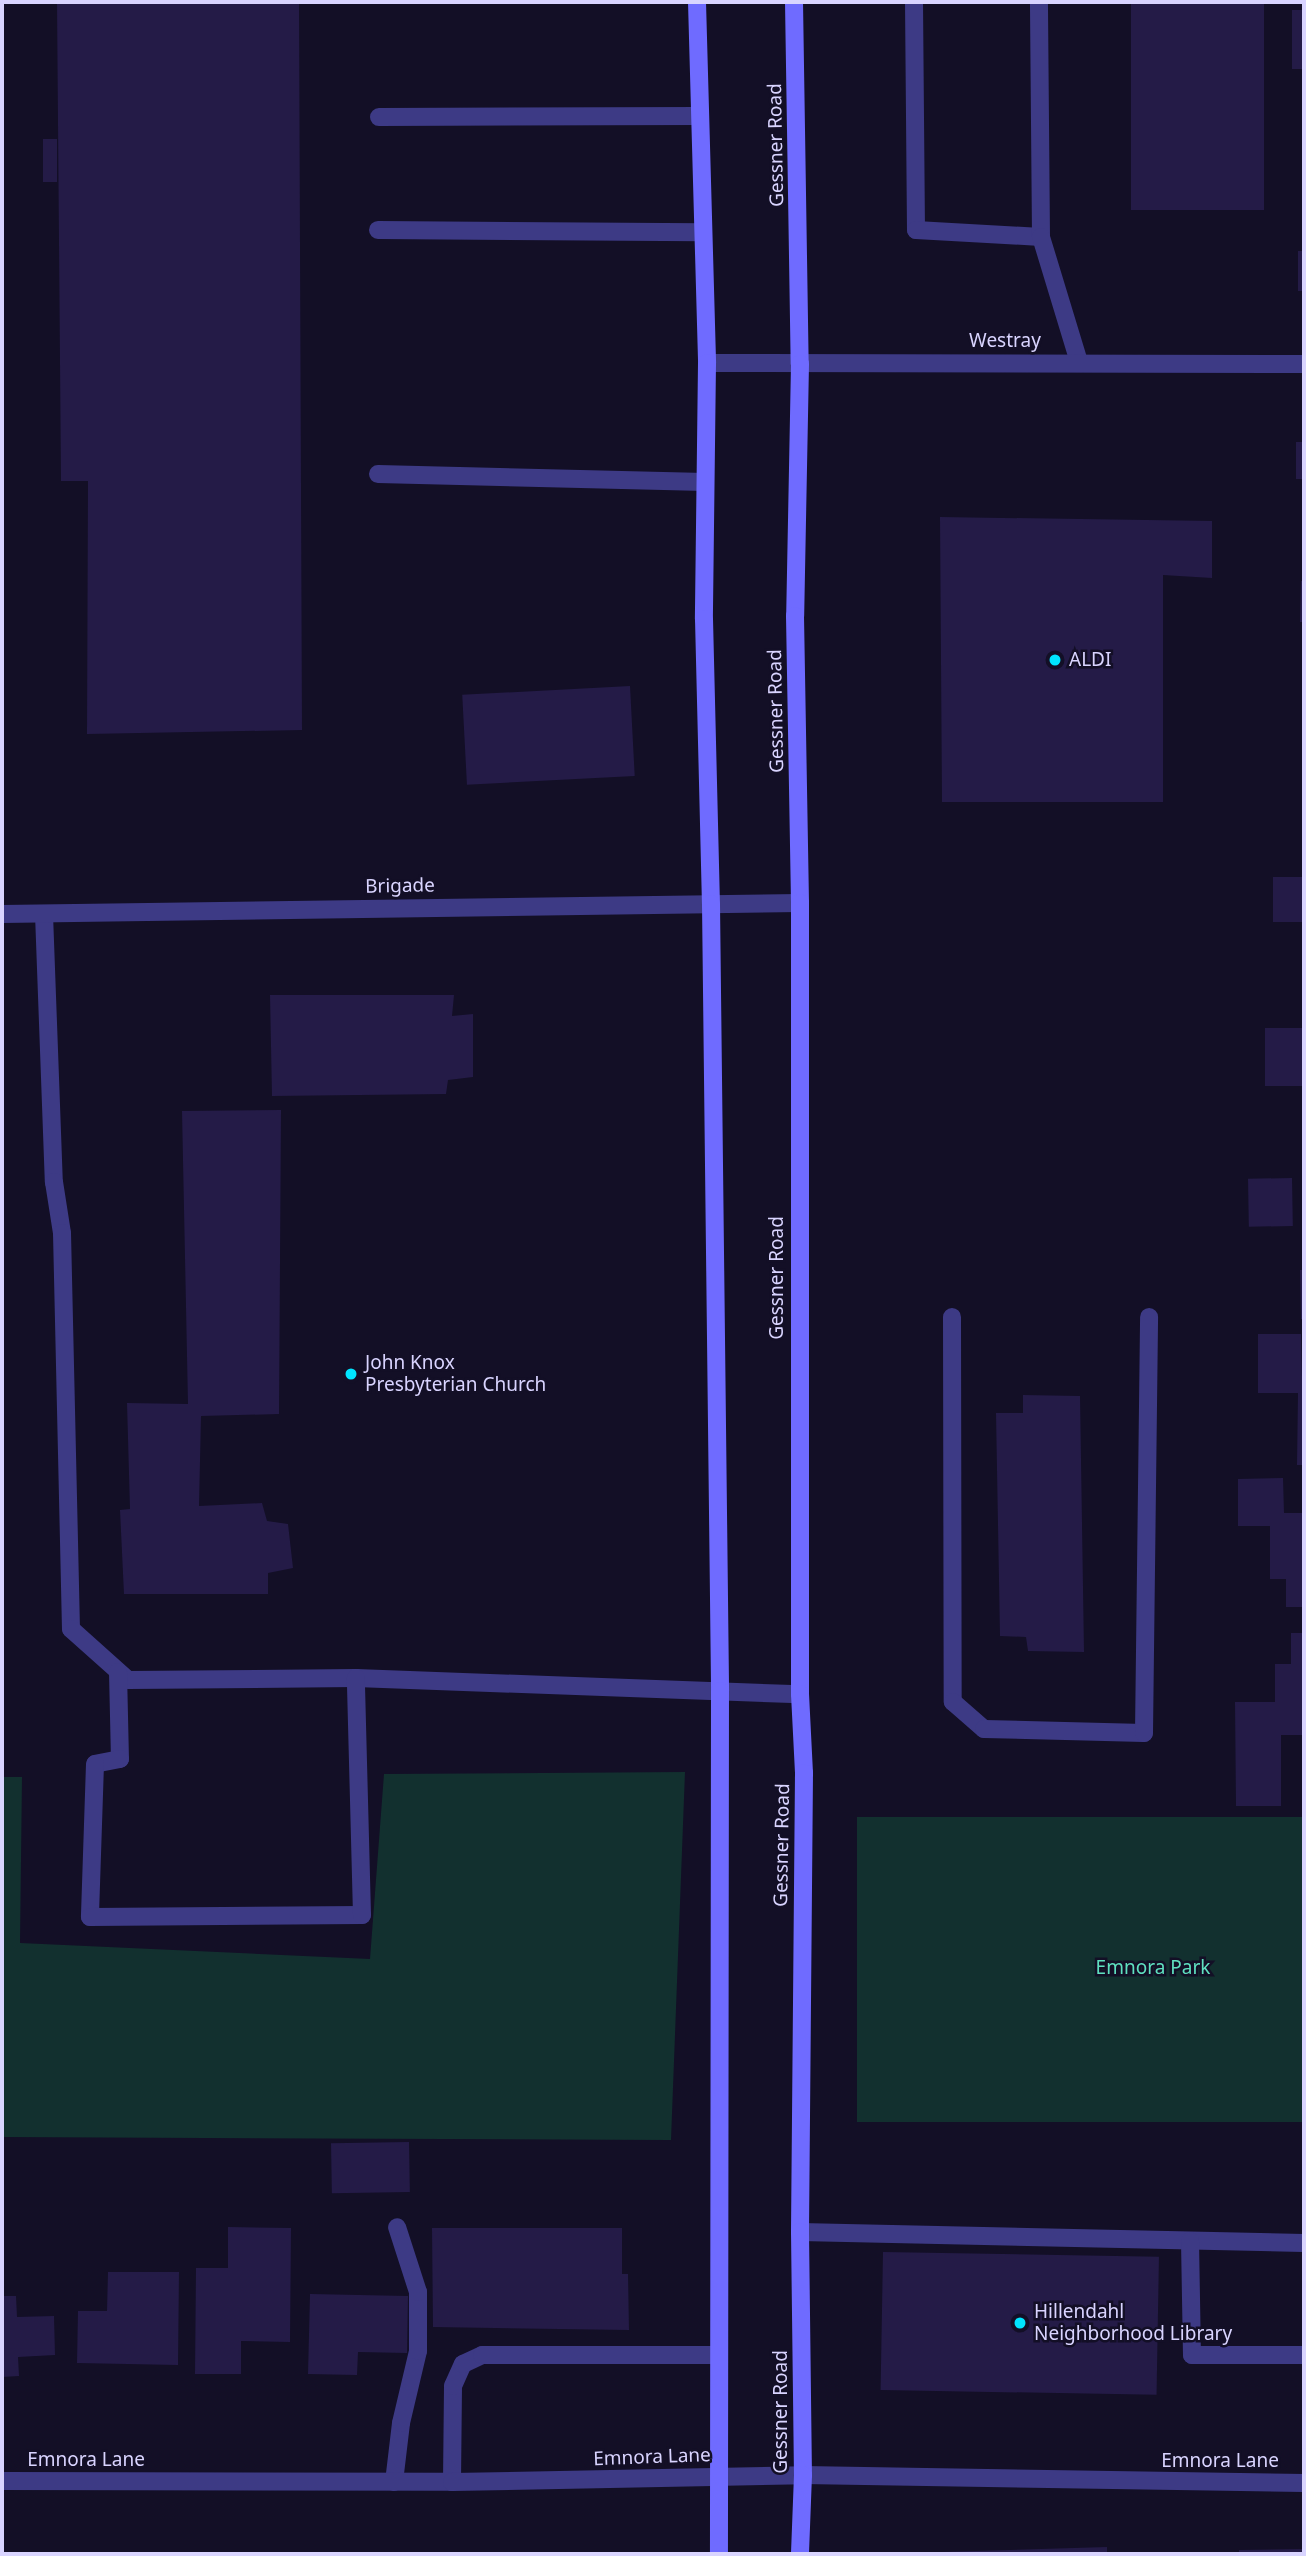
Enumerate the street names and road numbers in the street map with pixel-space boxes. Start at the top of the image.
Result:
street label: Gessner Road [764,83,788,207]
street label: Westray [969,330,1041,352]
street label: Gessner Road [764,649,788,773]
street label: Brigade [365,874,435,898]
street label: Gessner Road [766,1216,788,1340]
street label: Gessner Road [770,1783,794,1907]
street label: Gessner Road [770,2350,792,2474]
street label: Emnora Lane [593,2444,711,2470]
street label: Emnora Lane [27,2449,145,2471]
street label: Emnora Lane [1161,2450,1279,2472]

